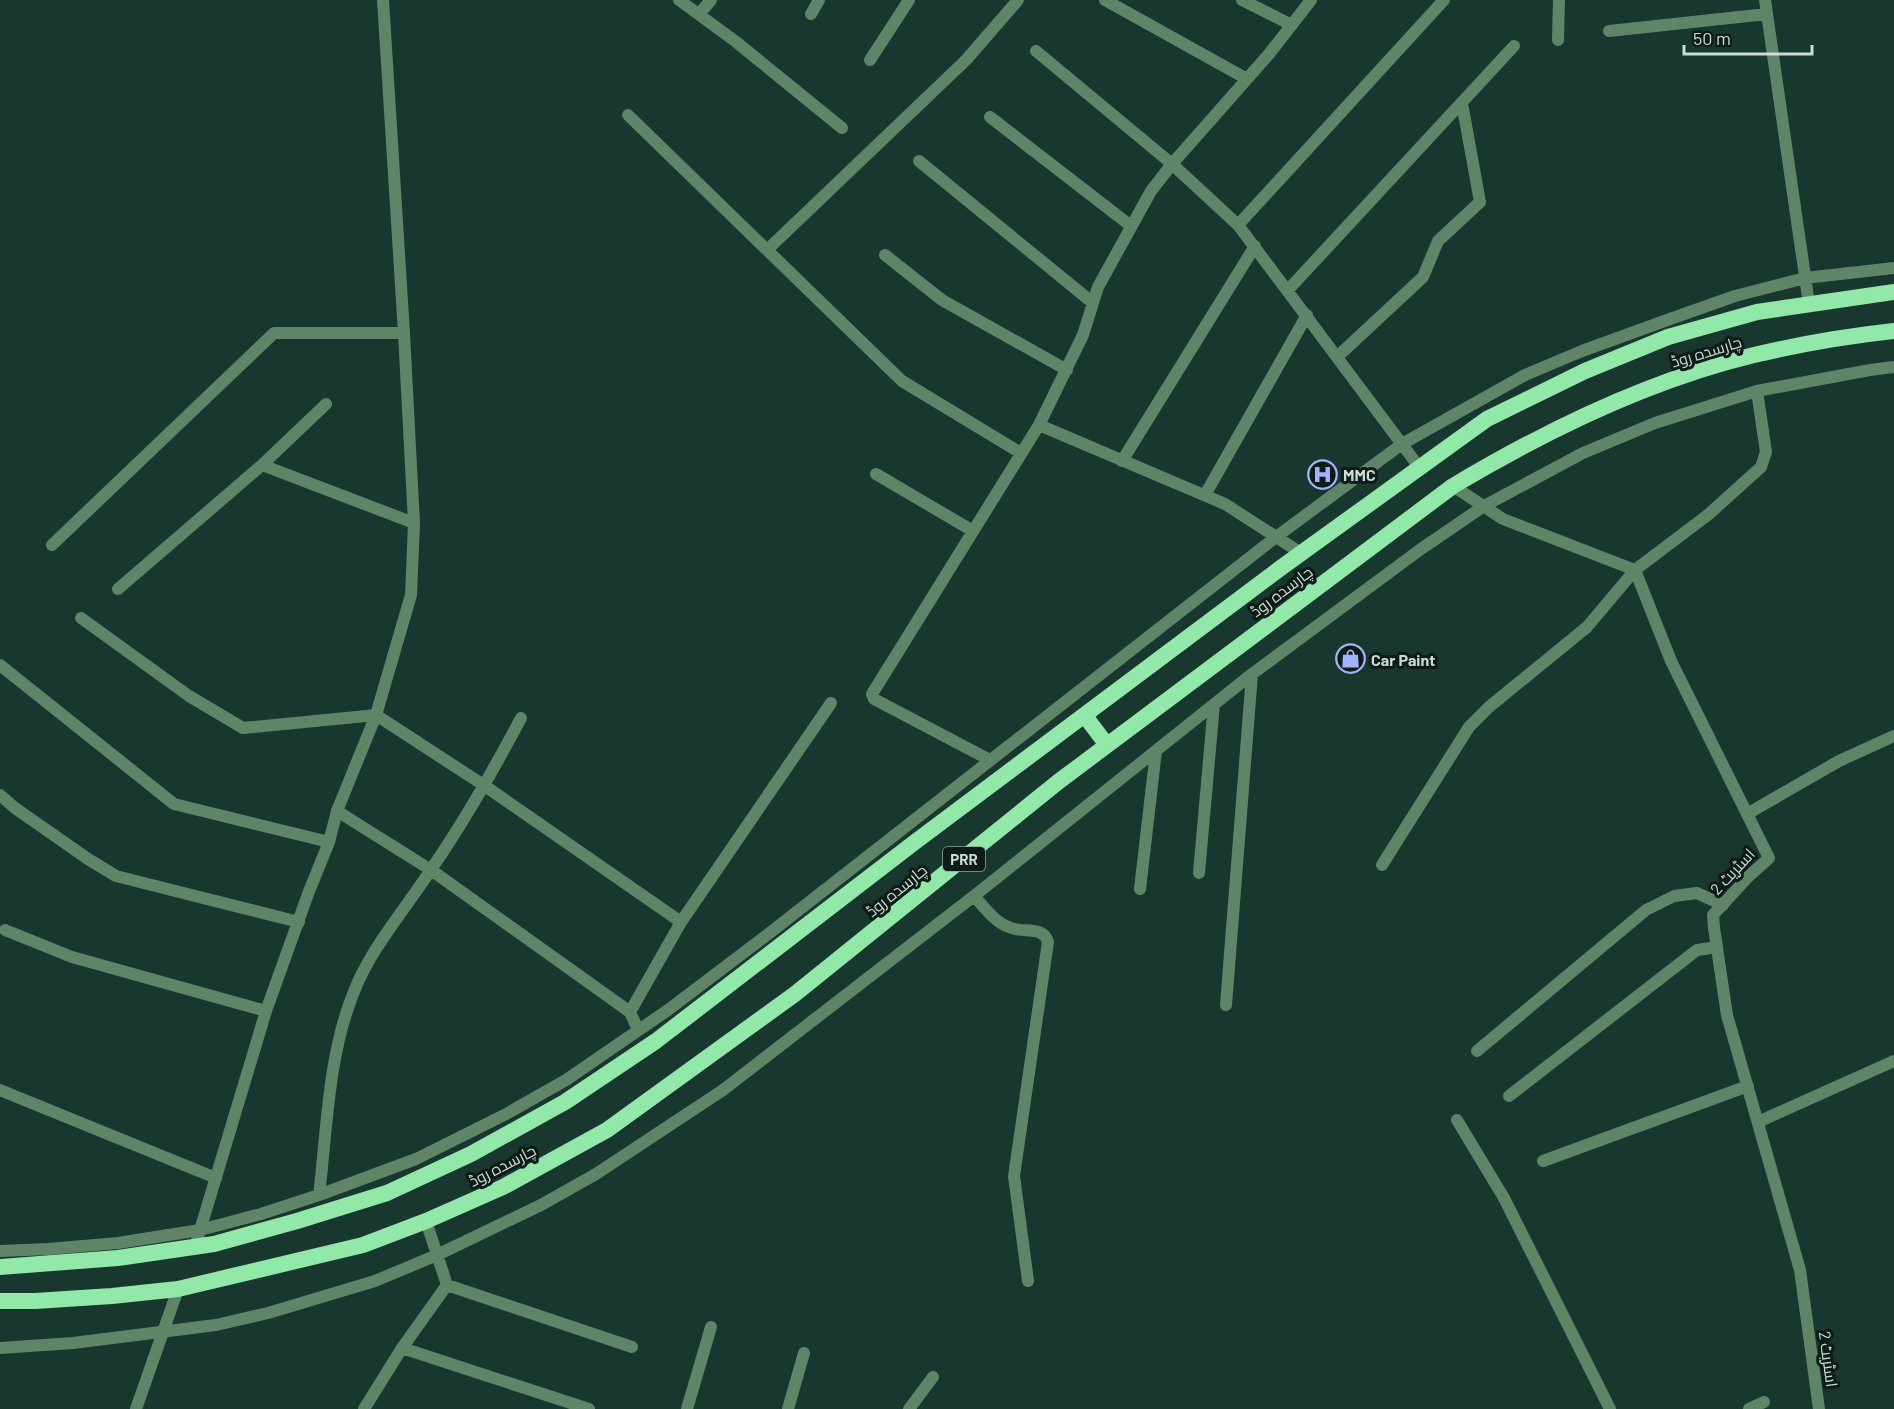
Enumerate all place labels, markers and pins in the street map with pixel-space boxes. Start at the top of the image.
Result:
hospital icon: MMC [1306,458,1338,490]
place label: MMC [1343,465,1376,484]
shop icon: Car Paint [1334,643,1366,675]
place label: Car Paint [1371,650,1435,669]

